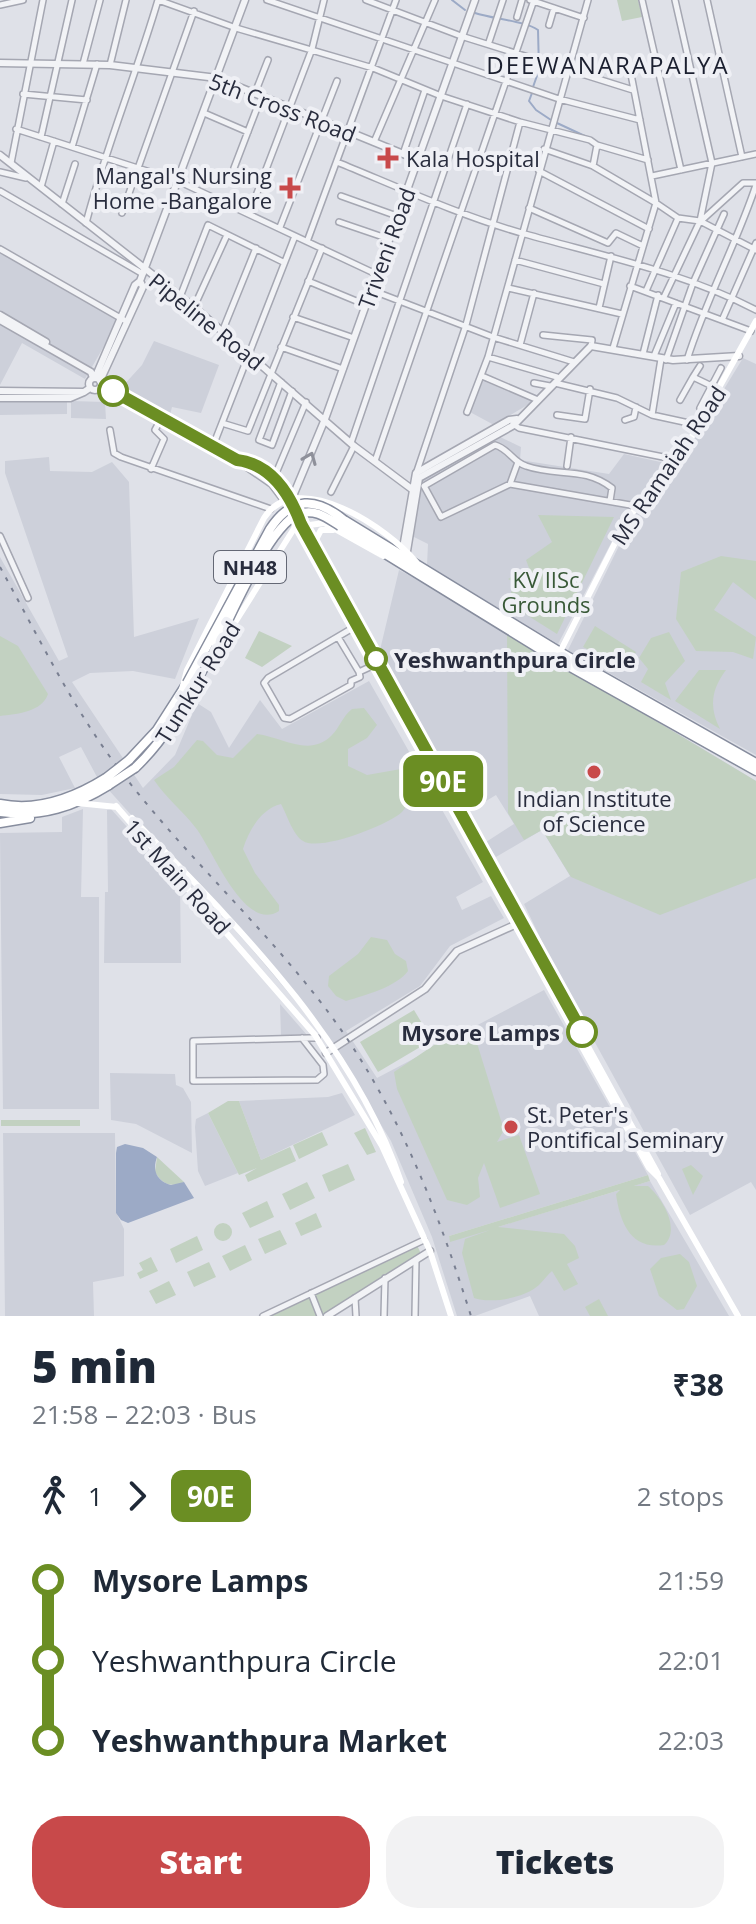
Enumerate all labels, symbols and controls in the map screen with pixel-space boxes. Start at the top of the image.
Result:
district label: DEEWANARAPALYA [486,48,730,81]
street label: 5th Cross Road [205,65,361,149]
place label: Kala Hospital [406,143,540,173]
marker: Kala Hospital [377,147,399,169]
place label: Mangal's Nursing Home -Bangalore [93,160,272,215]
marker: Mangal's Nursing Home -Bangalore [279,177,301,199]
street label: Triveni Road [350,183,422,313]
street label: Pipeline Road [143,265,271,377]
unlabelled marker [98,376,128,406]
street label: MS Ramaiah Road [604,380,732,550]
one-way arrow [300,452,317,466]
road number: NH48 [214,551,286,583]
park label: KV IISc Grounds [501,564,591,619]
street label: Tumkur Road [148,615,246,749]
place label: Yeshwanthpura Circle [394,644,636,674]
marker: Yeshwanthpura Circle [365,648,387,670]
line badge: 90E [397,755,489,807]
text: 90E [419,762,467,800]
marker: Indian Institute of Science [585,763,603,781]
place label: Indian Institute of Science [516,783,672,838]
street label: 1st Main Road [118,812,238,940]
place label: Mysore Lamps [401,1017,560,1047]
marker: Mysore Lamps [567,1017,597,1047]
place label: St. Peter's Pontifical Seminary [527,1099,724,1154]
marker: St. Peter's Pontifical Seminary [502,1118,520,1136]
text: 5 min [32,1336,157,1396]
text: ₹38 [673,1364,724,1405]
text: 21:58 – 22:03 · Bus [32,1396,257,1432]
icon: walk [32,1474,76,1518]
icon: forward [115,1474,159,1518]
text: 90E [187,1477,235,1515]
text: 1 [88,1478,103,1514]
text: 2 stops [637,1478,724,1514]
text: Mysore Lamps [92,1560,308,1601]
text: 21:59 [658,1562,724,1598]
text: Yeshwanthpura Circle [92,1640,397,1681]
text: 22:01 [658,1642,724,1678]
text: Yeshwanthpura Market [92,1720,447,1761]
text: 22:03 [658,1722,724,1758]
button: Start [32,1816,370,1908]
button: Tickets [386,1816,724,1908]

